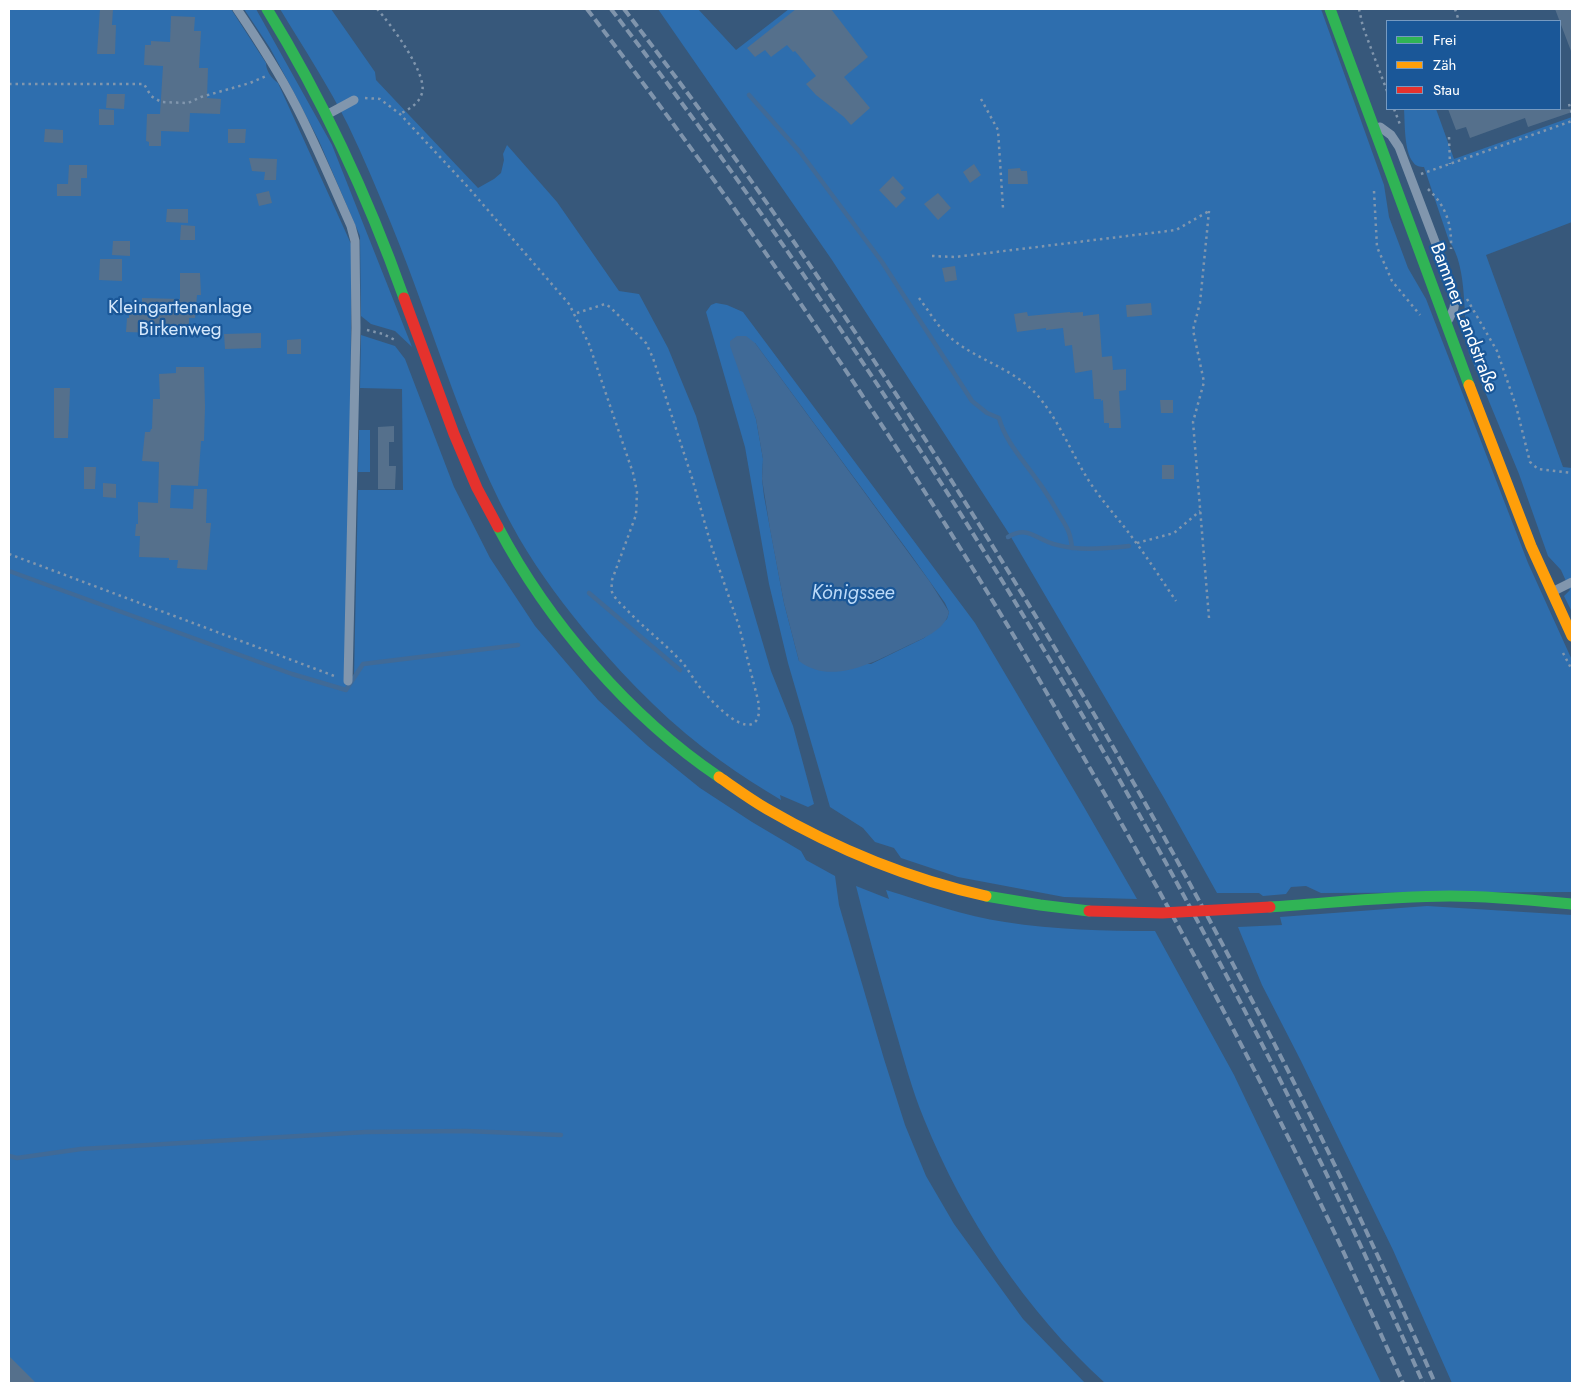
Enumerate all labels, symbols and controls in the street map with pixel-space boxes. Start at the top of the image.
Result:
legend [1386,20,1561,110]
text: Frei [1433,29,1457,51]
text: Zäh [1433,54,1456,76]
text: Stau [1433,79,1460,101]
street label: Bammer Landstraße [1424,240,1502,396]
park label: Kleingartenanlage Birkenweg [108,297,252,341]
water label: Königssee [812,582,894,606]

